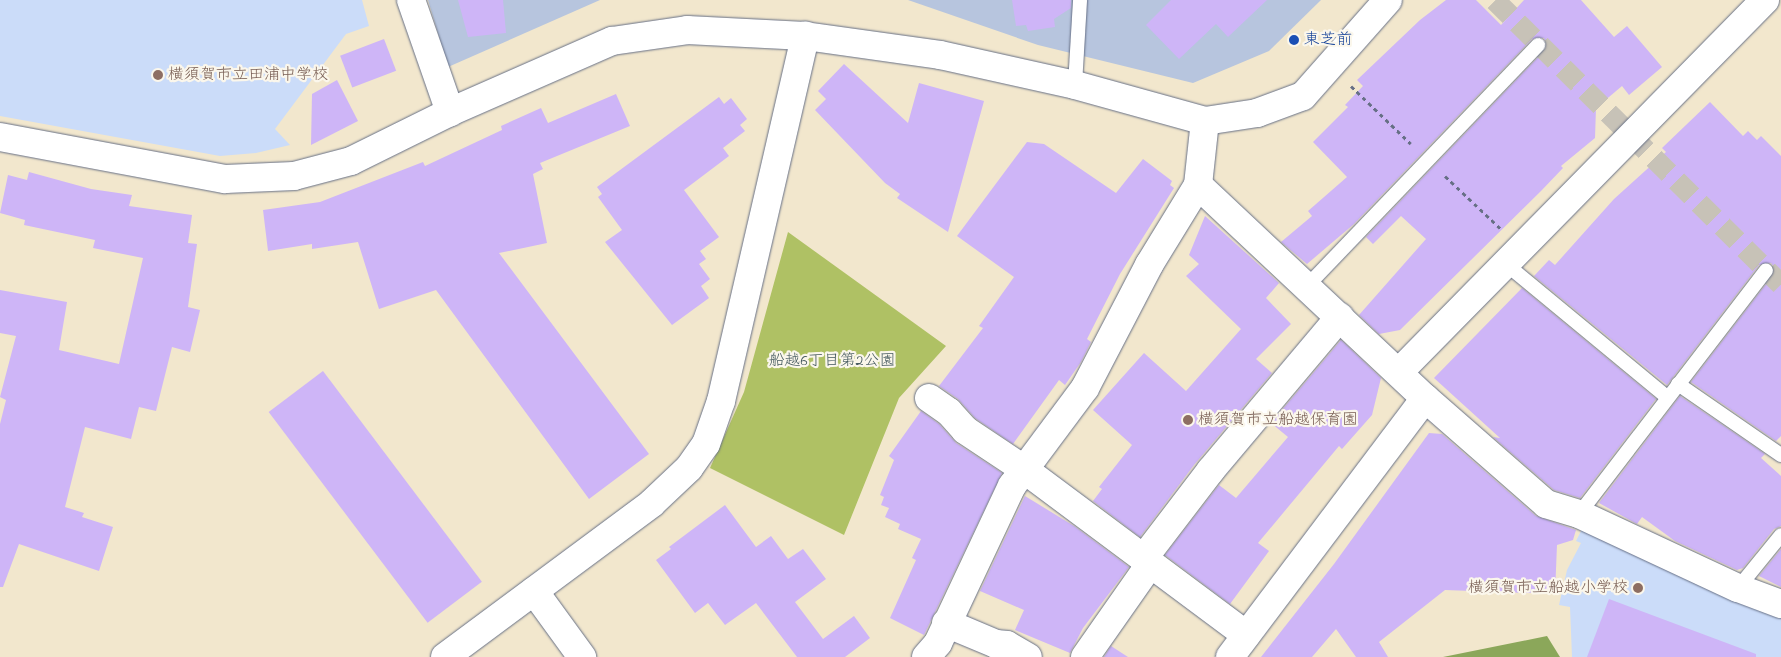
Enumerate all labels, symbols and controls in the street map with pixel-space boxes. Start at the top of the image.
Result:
place label: 東芝前 [1304,30,1352,50]
marker: 東芝前 [1288,34,1300,46]
place label: 横須賀市立田浦中学校 [168,65,328,85]
marker: 横須賀市立田浦中学校 [152,69,164,81]
park label: 船越6丁目第2公園 [769,351,895,371]
place label: 横須賀市立船越保育園 [1198,410,1358,430]
marker: 横須賀市立船越保育園 [1182,414,1194,426]
place label: 横須賀市立船越小学校 [1468,578,1628,598]
marker: 横須賀市立船越小学校 [1632,582,1644,594]

